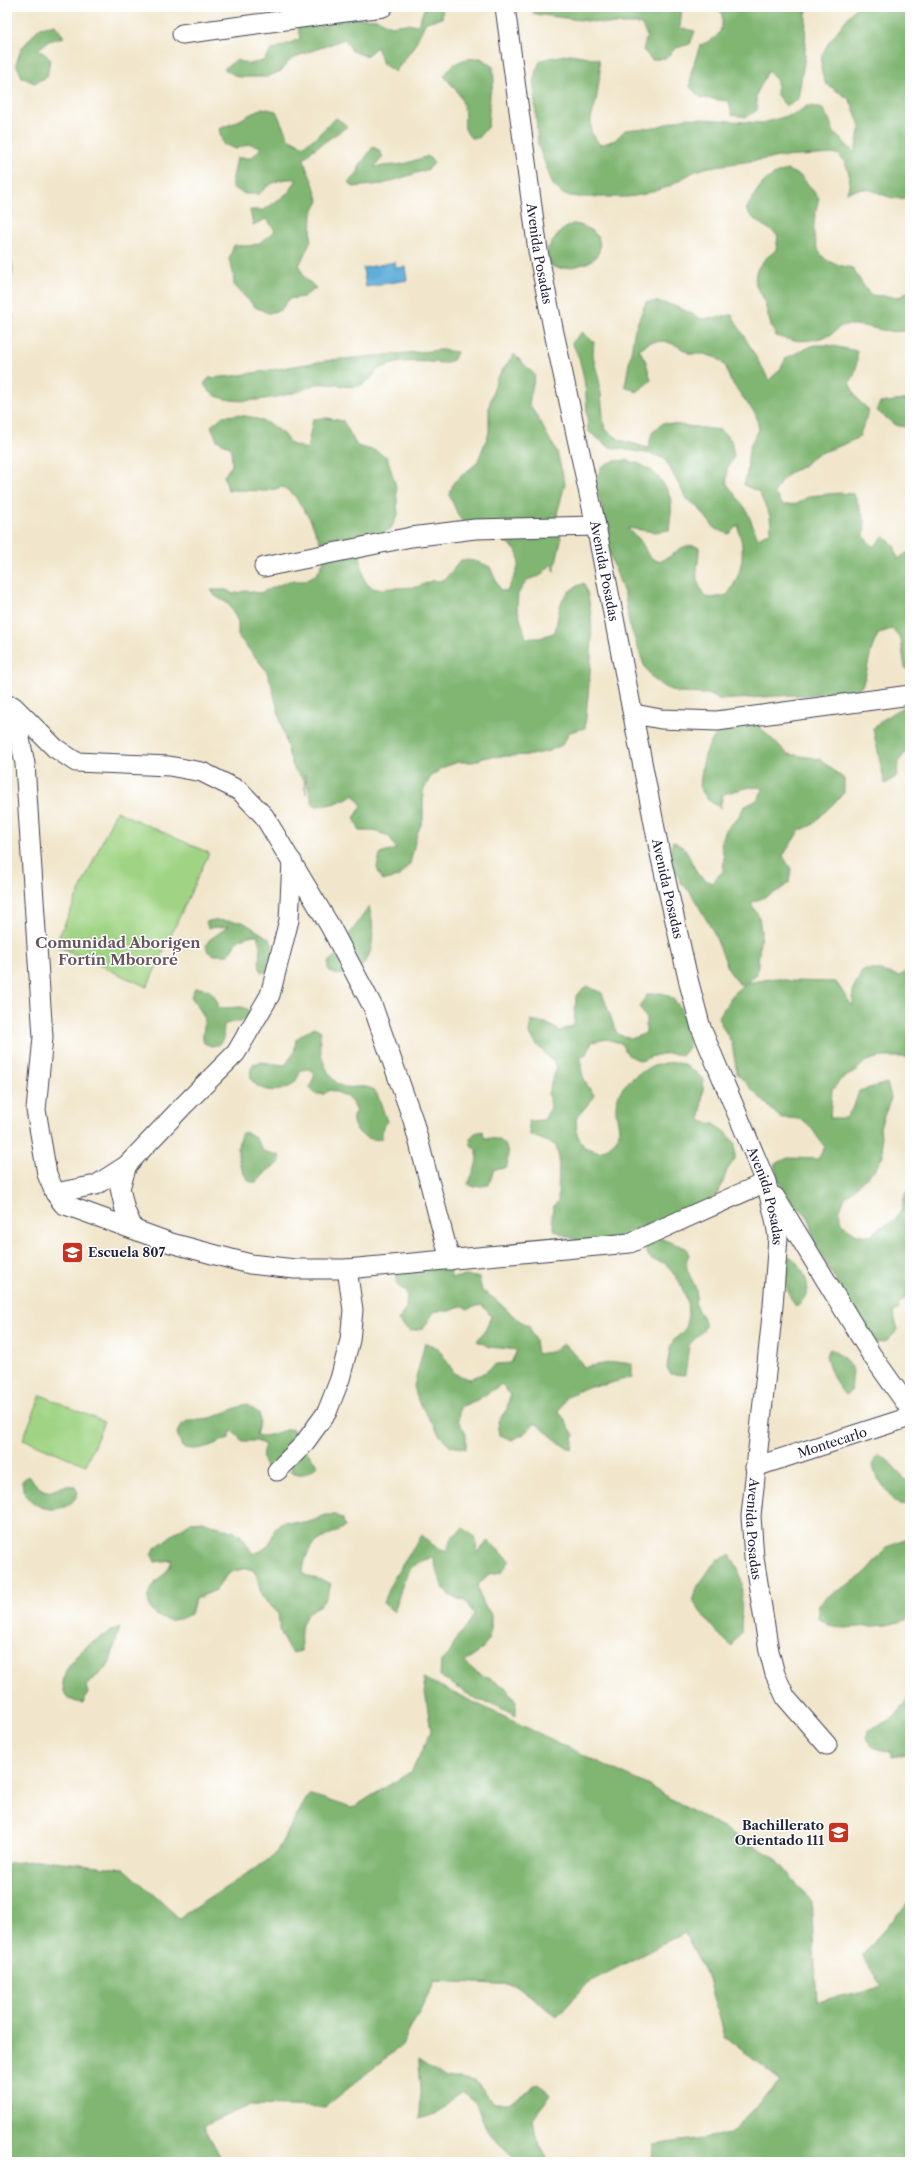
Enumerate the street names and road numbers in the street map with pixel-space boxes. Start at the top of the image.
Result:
street label: Avenida Posadas [523,201,556,306]
street label: Avenida Posadas [587,518,622,623]
street label: Avenida Posadas [649,836,687,941]
street label: Avenida Posadas [744,1143,786,1246]
street label: Montecarlo [795,1423,869,1461]
street label: Avenida Posadas [743,1476,765,1581]

